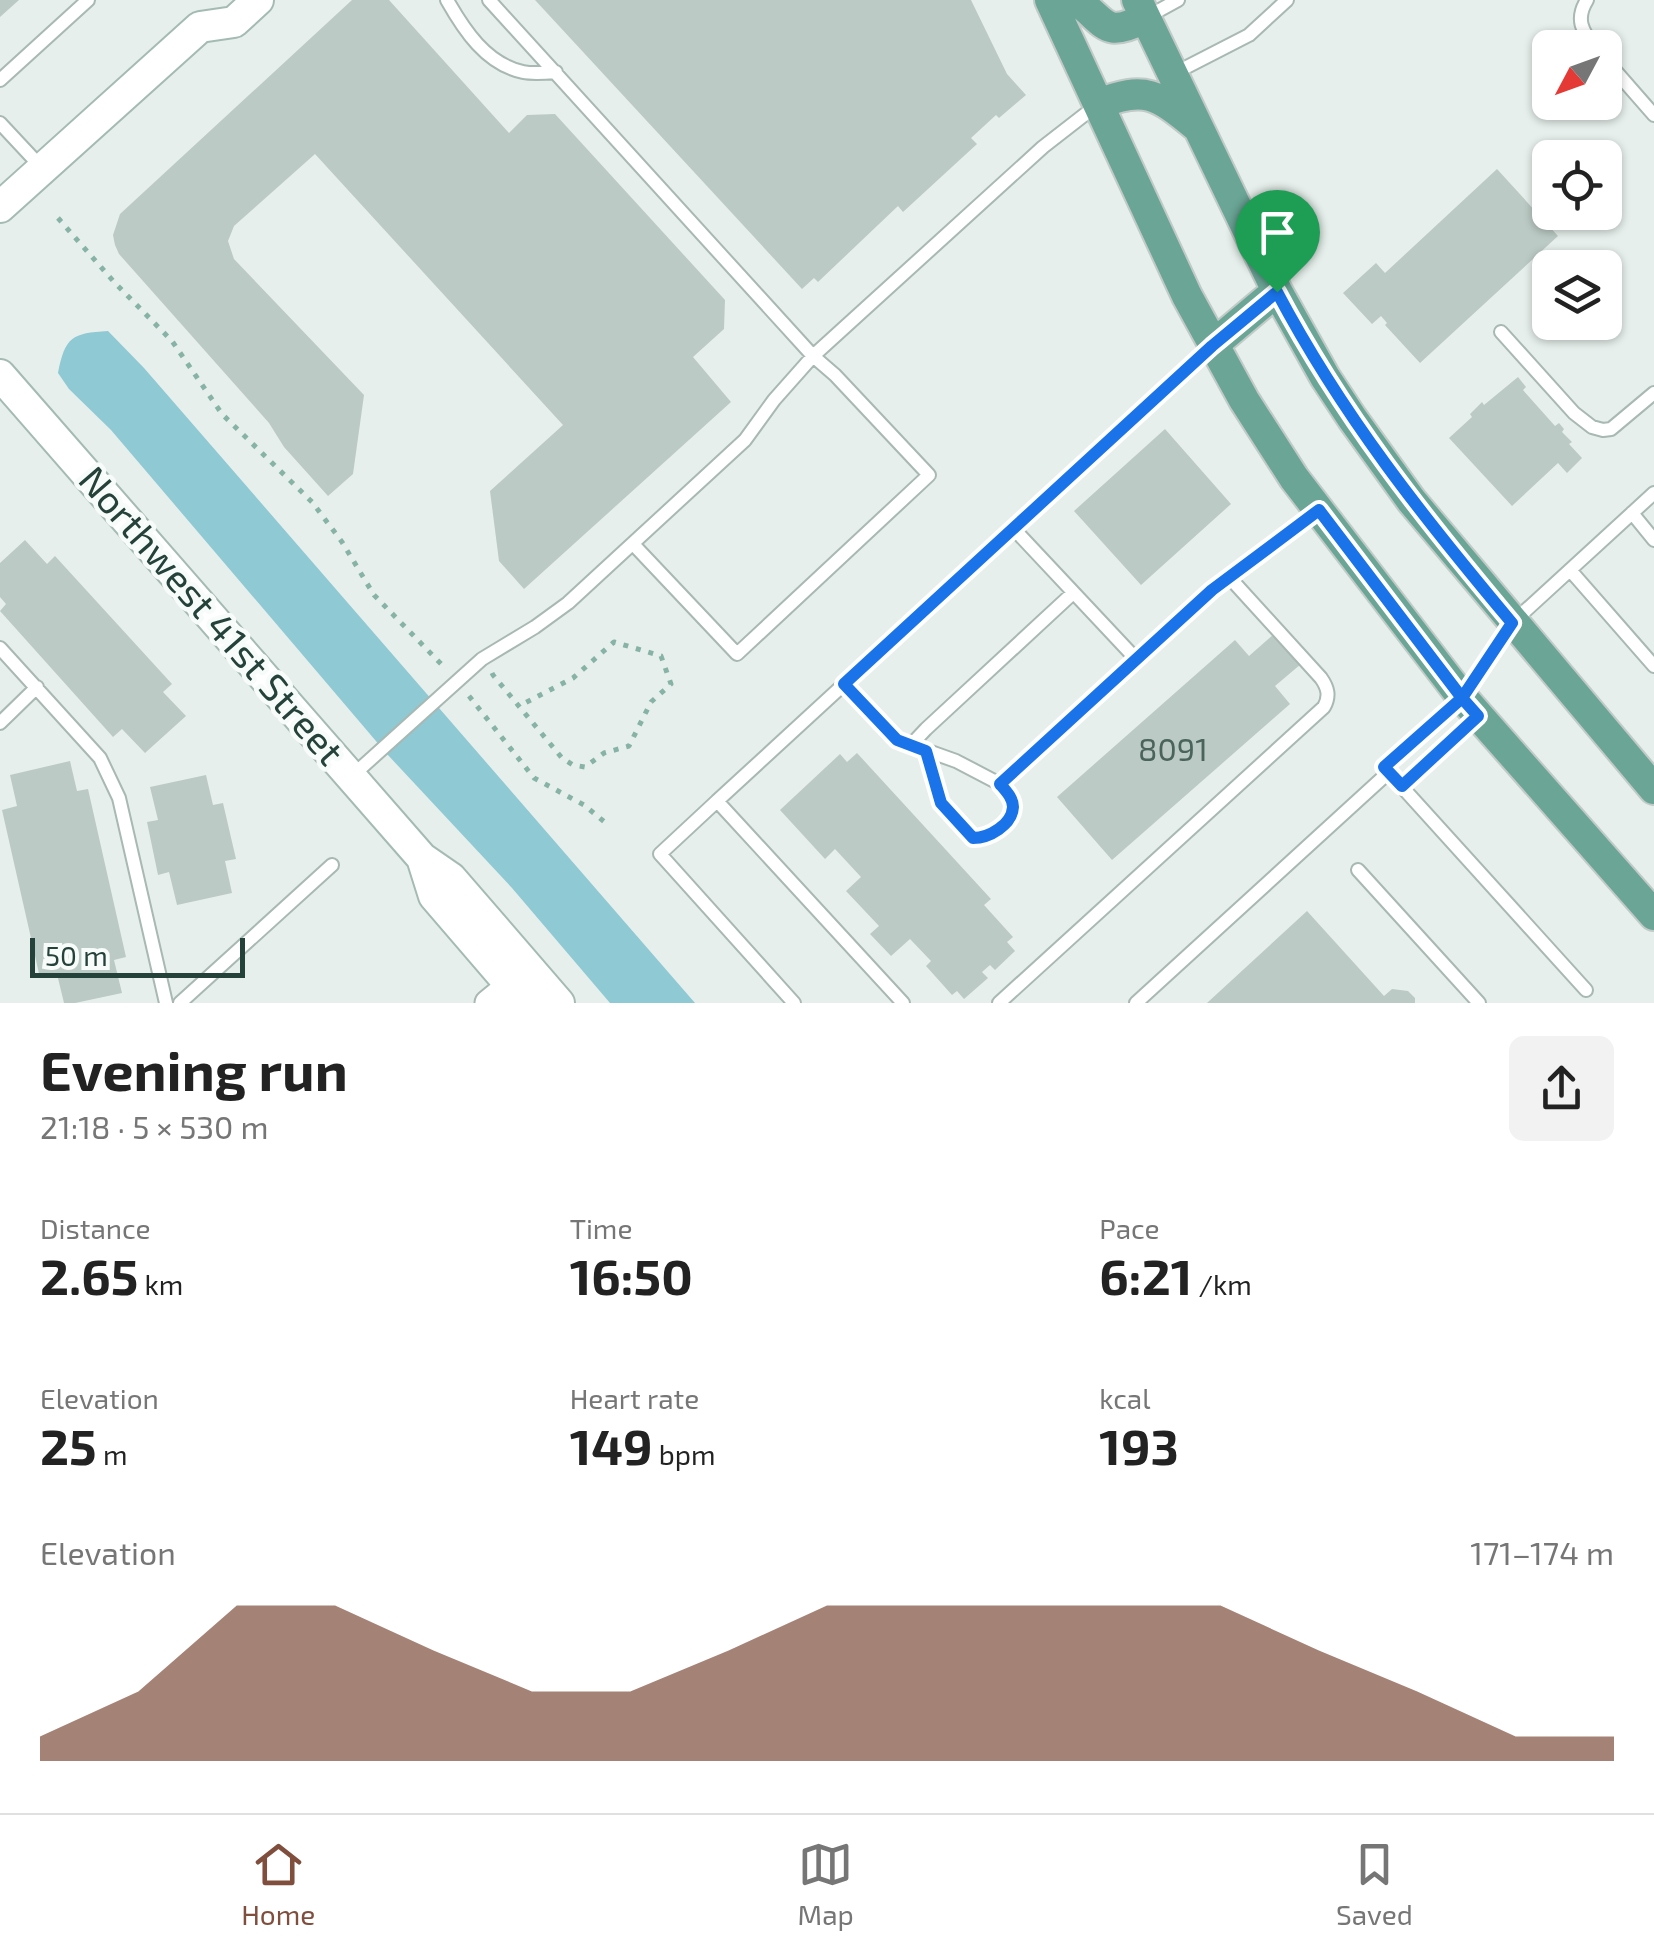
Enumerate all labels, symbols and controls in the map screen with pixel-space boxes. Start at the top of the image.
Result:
north arrow [1532,30,1622,120]
map controls [1532,30,1622,340]
button: locate [1532,140,1622,230]
pin [1235,190,1320,293]
icon: arrive [1250,205,1305,260]
button: layers [1532,250,1622,340]
street label: Northwest 41st Street [70,456,355,773]
house number: 8091 [1138,729,1208,767]
scale bar [30,933,245,978]
text: 50 m [45,938,108,972]
text: Evening run [40,1036,348,1102]
button: share [1509,1036,1614,1141]
text: 21:18 · 5 × 530 m [40,1107,269,1145]
text: Distance [40,1211,151,1245]
text: Time [570,1211,632,1245]
text: Pace [1099,1211,1160,1245]
text: 2.65 [40,1245,138,1305]
text: 16:50 [570,1245,693,1305]
text: 6:21 [1099,1245,1192,1305]
text: km [138,1267,183,1301]
text: /km [1192,1267,1252,1301]
text: Elevation [40,1381,159,1415]
text: Heart rate [570,1381,699,1415]
text: kcal [1099,1381,1151,1415]
text: 25 [40,1415,97,1475]
text: 149 [570,1415,653,1475]
text: 193 [1099,1415,1179,1475]
text: m [97,1437,127,1471]
text: bpm [653,1437,716,1471]
text: Elevation [40,1533,176,1571]
text: 171–174 m [1470,1533,1614,1571]
tab: Home [241,1837,315,1931]
tab: Map [798,1837,854,1931]
tab: Saved [1336,1837,1413,1931]

